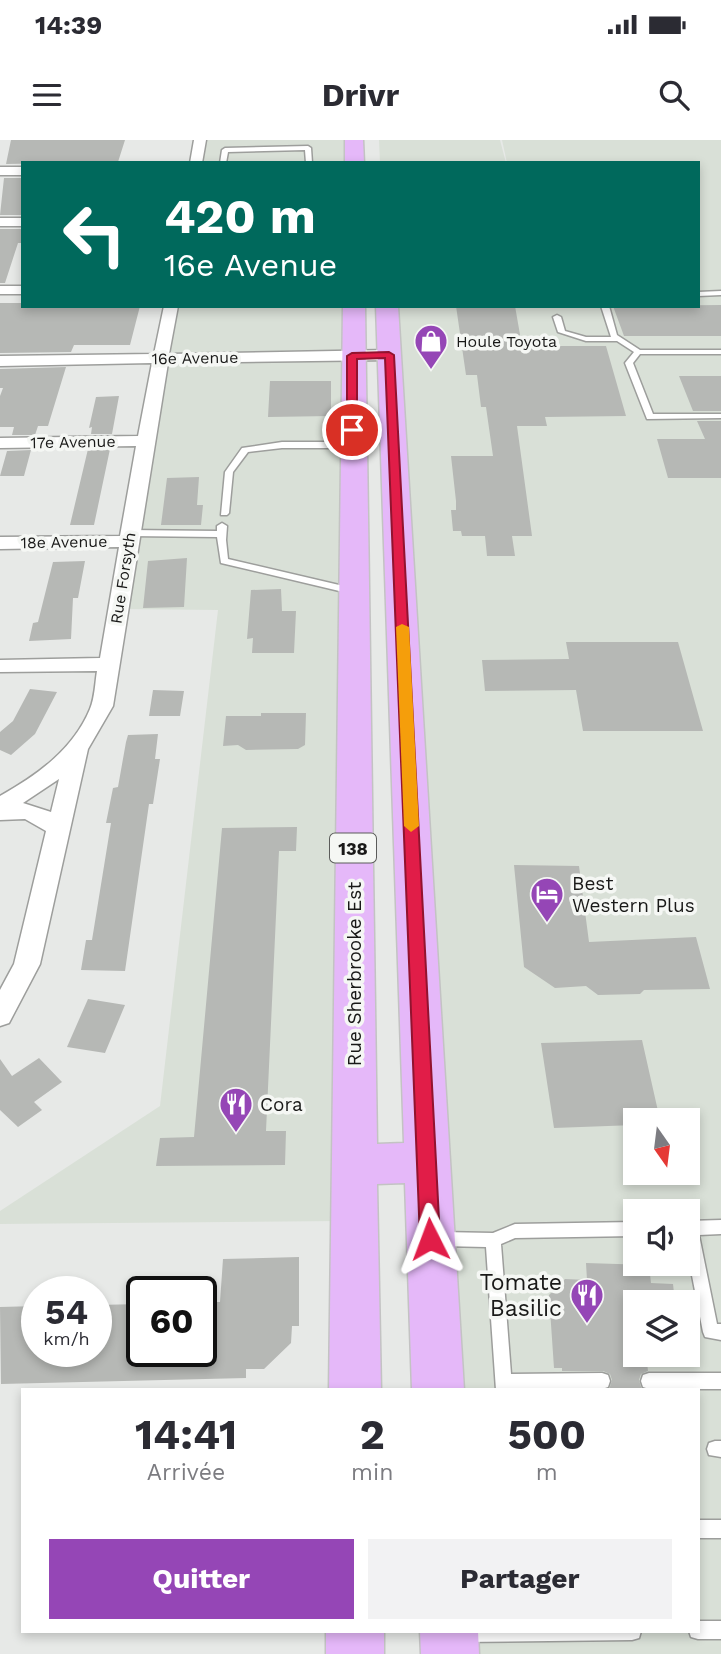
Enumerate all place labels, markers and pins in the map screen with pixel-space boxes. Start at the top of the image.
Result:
shop icon: Houle Toyota [412,322,450,371]
place label: Houle Toyota [456,332,557,351]
pin [322,400,382,460]
place label: Best Western Plus [572,872,695,917]
hotel icon: Best Western Plus [528,875,566,924]
restaurant icon: Cora [217,1085,255,1134]
place label: Cora [260,1093,303,1116]
place label: Tomate Basilic [479,1269,562,1322]
restaurant icon: Tomate Basilic [568,1276,606,1325]

